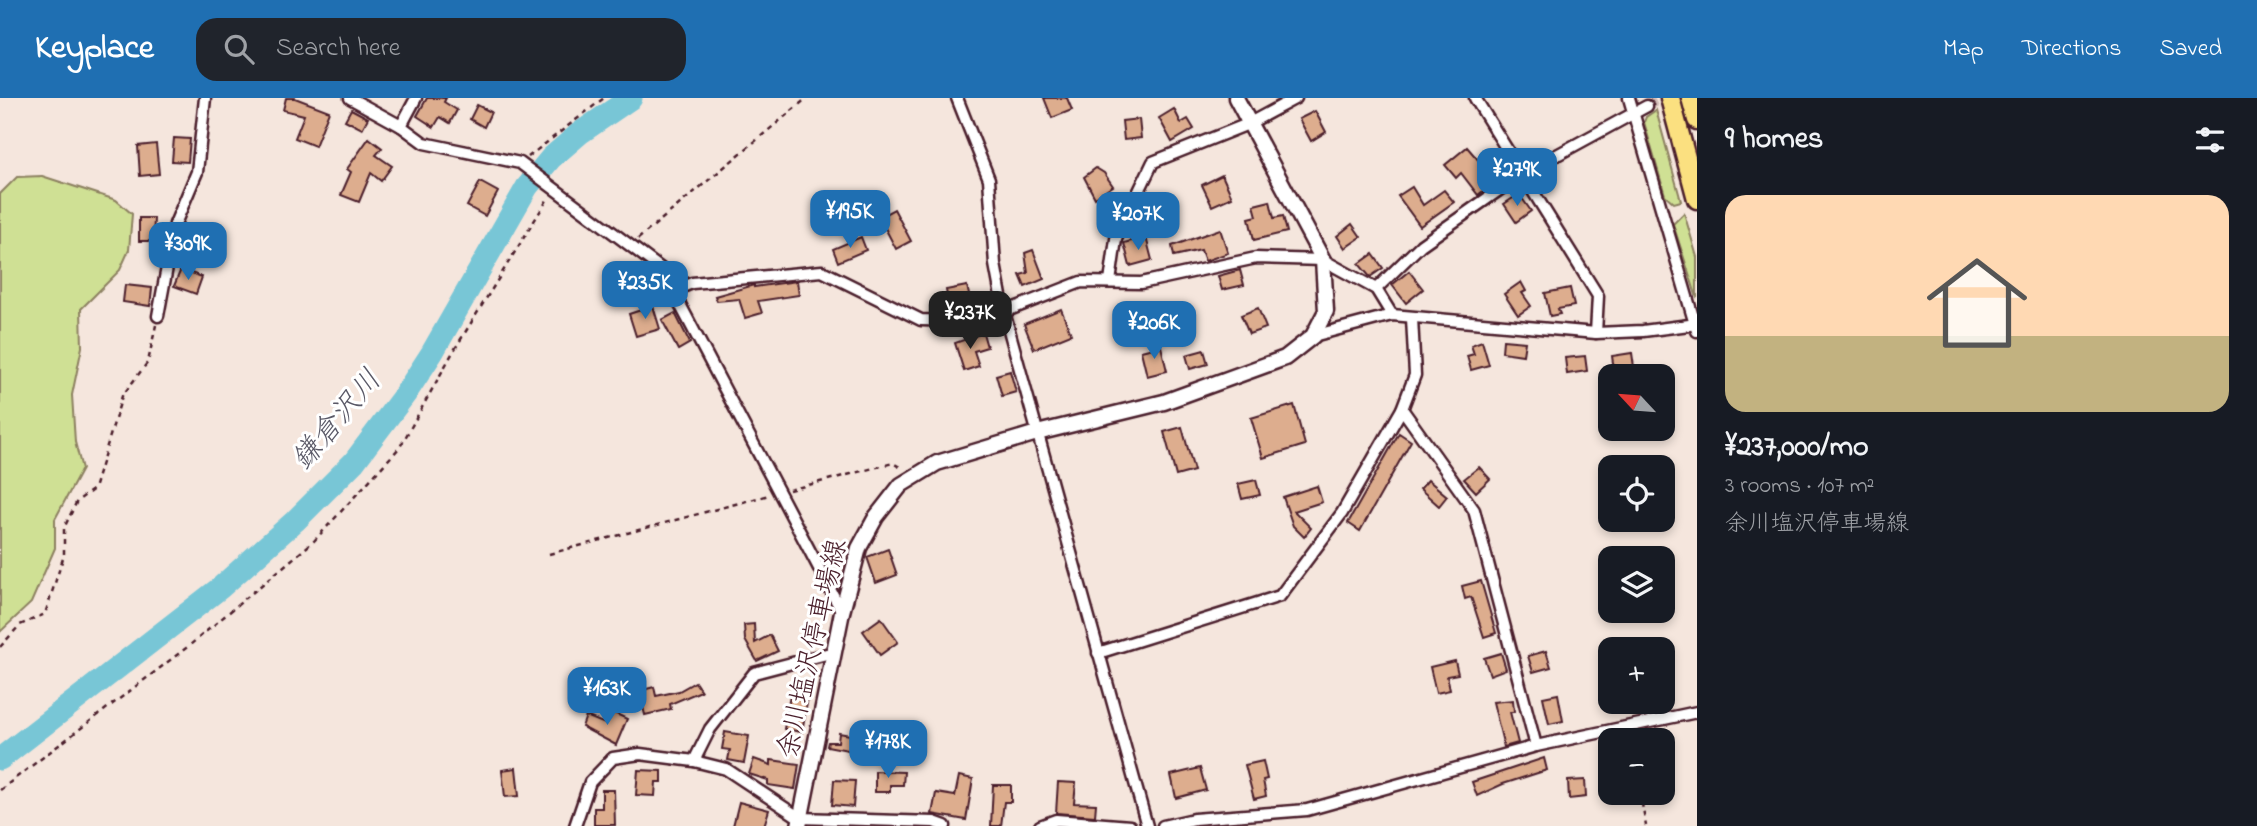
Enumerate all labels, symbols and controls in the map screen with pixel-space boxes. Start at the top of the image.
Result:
search box [196,18,686,81]
text: Keyplace [35,25,154,73]
icon: search [220,30,258,68]
text: Search here [276,30,400,68]
text: Map [1943,32,1984,67]
text: Directions [2022,32,2121,67]
text: Saved [2159,32,2222,67]
text: 9 homes [1725,118,1823,162]
icon: filters [2191,121,2229,159]
pin: ¥279K [1468,148,1566,208]
text: ¥279K [1493,154,1541,187]
pin: ¥195K [801,190,899,250]
pin: ¥207K [1089,192,1187,252]
text: ¥195K [826,196,874,229]
text: ¥207K [1113,198,1163,231]
pin: ¥309K [139,222,237,282]
text: ¥309K [165,228,211,261]
icon: home [1914,240,2040,366]
pin: ¥235K [596,262,694,321]
text: ¥235K [618,267,672,300]
pin: ¥237K [921,292,1019,351]
text: ¥237K [945,297,995,330]
pin: ¥206K [1105,302,1203,361]
text: ¥206K [1128,307,1180,340]
water label: 鎌倉沢川 [283,361,393,481]
north arrow [1598,364,1675,441]
map controls [1598,364,1675,805]
text: ¥237,000/mo [1725,426,1869,470]
button: locate [1598,455,1675,532]
text: 3 rooms · 107 m² [1725,470,1874,503]
text: 余川塩沢停車場線 [1725,508,1909,541]
street label: 余川塩沢停車場線 [769,535,859,763]
button: layers [1598,546,1675,623]
button: + [1598,637,1675,714]
pin: ¥163K [558,668,656,727]
text: ¥163K [583,673,631,706]
pin: ¥178K [839,720,937,780]
text: ¥178K [865,726,911,759]
button: − [1598,728,1675,805]

